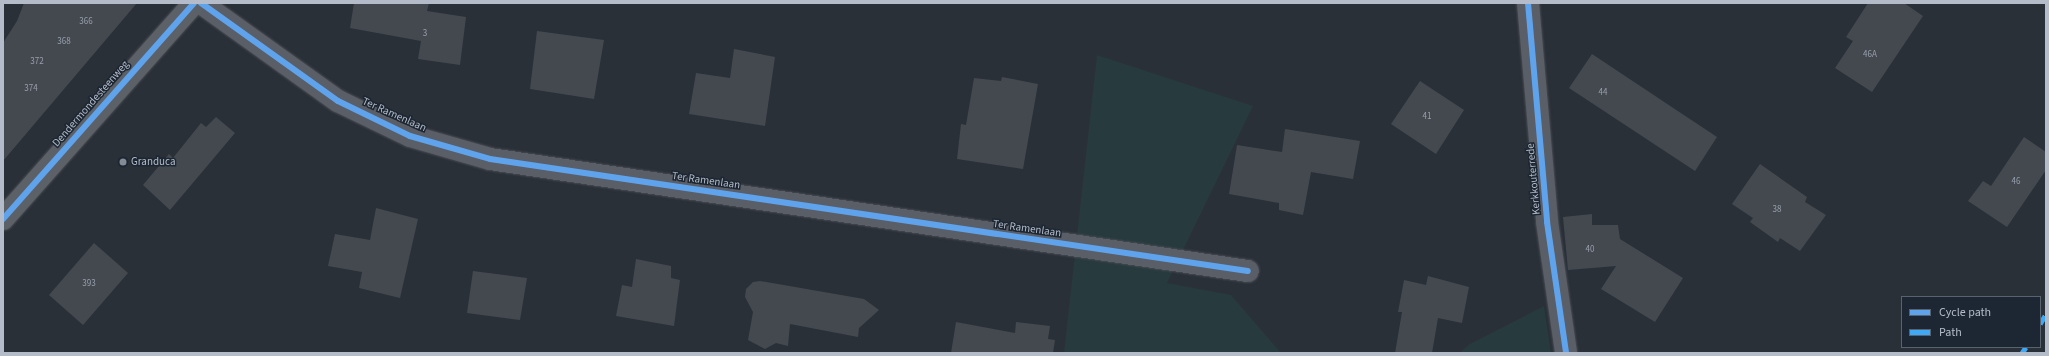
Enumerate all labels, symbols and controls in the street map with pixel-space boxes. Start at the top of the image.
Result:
house number: 366 [79,17,93,27]
house number: 3 [423,29,427,39]
house number: 368 [57,37,71,47]
house number: 46A [1863,50,1877,60]
house number: 372 [30,57,44,67]
street label: Dendermondesteenweg [50,58,132,150]
house number: 374 [24,84,38,94]
house number: 44 [1599,88,1607,98]
street label: Ter Ramenlaan [360,95,428,135]
house number: 41 [1423,112,1431,122]
street label: Kerkkouterrede [1524,143,1544,215]
place label: Granduca [131,155,175,169]
marker: Granduca [118,157,128,167]
street label: Ter Ramenlaan [671,170,741,192]
house number: 46 [2012,177,2020,187]
house number: 38 [1773,205,1781,215]
street label: Ter Ramenlaan [992,218,1062,240]
house number: 40 [1586,245,1594,255]
house number: 393 [82,279,96,289]
legend [1901,296,2041,348]
text: Cycle path [1939,304,1991,321]
text: Path [1939,324,1962,341]

